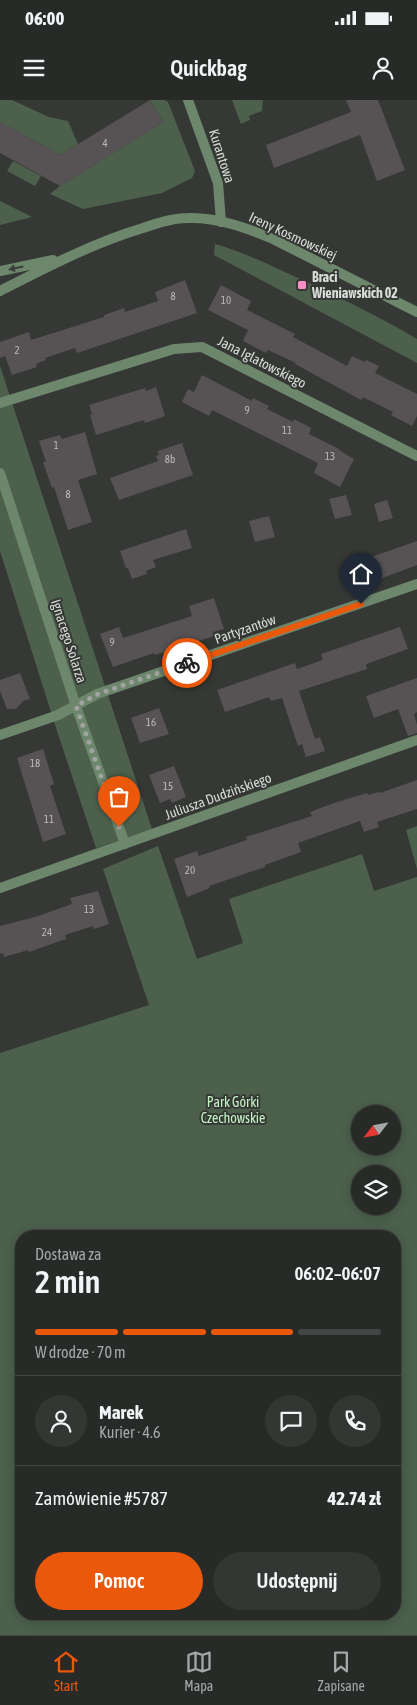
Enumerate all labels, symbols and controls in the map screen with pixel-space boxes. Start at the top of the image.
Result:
text: 06:00 [25,7,64,29]
icon: menu [20,54,48,82]
icon: person [369,54,397,82]
text: Quickbag [170,55,247,81]
street label: Kurantowa [206,127,238,185]
house number: 4 [102,137,108,149]
street label: Ireny Kosmowskiej [247,209,339,263]
one-way arrow [8,264,23,272]
place label: Braci Wieniawskich 02 [311,269,398,301]
marker: Braci Wieniawskich 02 [296,279,308,291]
house number: 8 [170,290,176,302]
house number: 10 [221,294,231,306]
street label: Jana Iglatowskiego [215,333,309,391]
house number: 2 [14,344,20,356]
house number: 9 [244,404,250,416]
house number: 11 [282,424,292,436]
house number: 1 [53,439,59,451]
house number: 13 [325,450,335,462]
house number: 8b [165,453,175,465]
house number: 8 [65,488,71,500]
pin [340,553,382,604]
icon: home [347,560,375,588]
street label: Ignacego Solarza [48,597,90,685]
street label: Partyzantów [212,611,278,647]
house number: 9 [109,636,115,648]
courier [162,638,212,688]
icon: bike [173,649,201,677]
house number: 16 [146,716,156,728]
house number: 18 [30,757,40,769]
street label: Juliusza Dudzińskiego [163,769,273,823]
pin [98,776,140,827]
house number: 15 [163,780,173,792]
icon: bag [105,783,133,811]
house number: 11 [44,813,54,825]
house number: 20 [185,864,195,876]
house number: 13 [84,903,94,915]
house number: 24 [42,926,52,938]
park label: Park Górki Czechowskie [201,1094,265,1126]
north arrow [351,1105,401,1155]
map controls [351,1105,401,1215]
button: layers [351,1165,401,1215]
text: Dostawa za [35,1245,101,1263]
text: 06:02–06:07 [294,1262,381,1284]
text: 2 min [35,1263,100,1300]
text: W drodze · 70 m [35,1343,126,1361]
button: person [35,1395,87,1447]
button: chat [265,1395,317,1447]
button: phone [329,1395,381,1447]
text: Marek [99,1401,143,1423]
text: Kurier · 4.6 [99,1423,161,1441]
text: Zamówienie #5787 [35,1487,168,1509]
text: 42.74 zł [327,1487,381,1509]
button: Pomoc [35,1552,203,1610]
button: Udostępnij [213,1552,381,1610]
tab: Start [52,1648,80,1694]
tab: Mapa [184,1648,213,1694]
tab: Zapisane [318,1648,365,1694]

